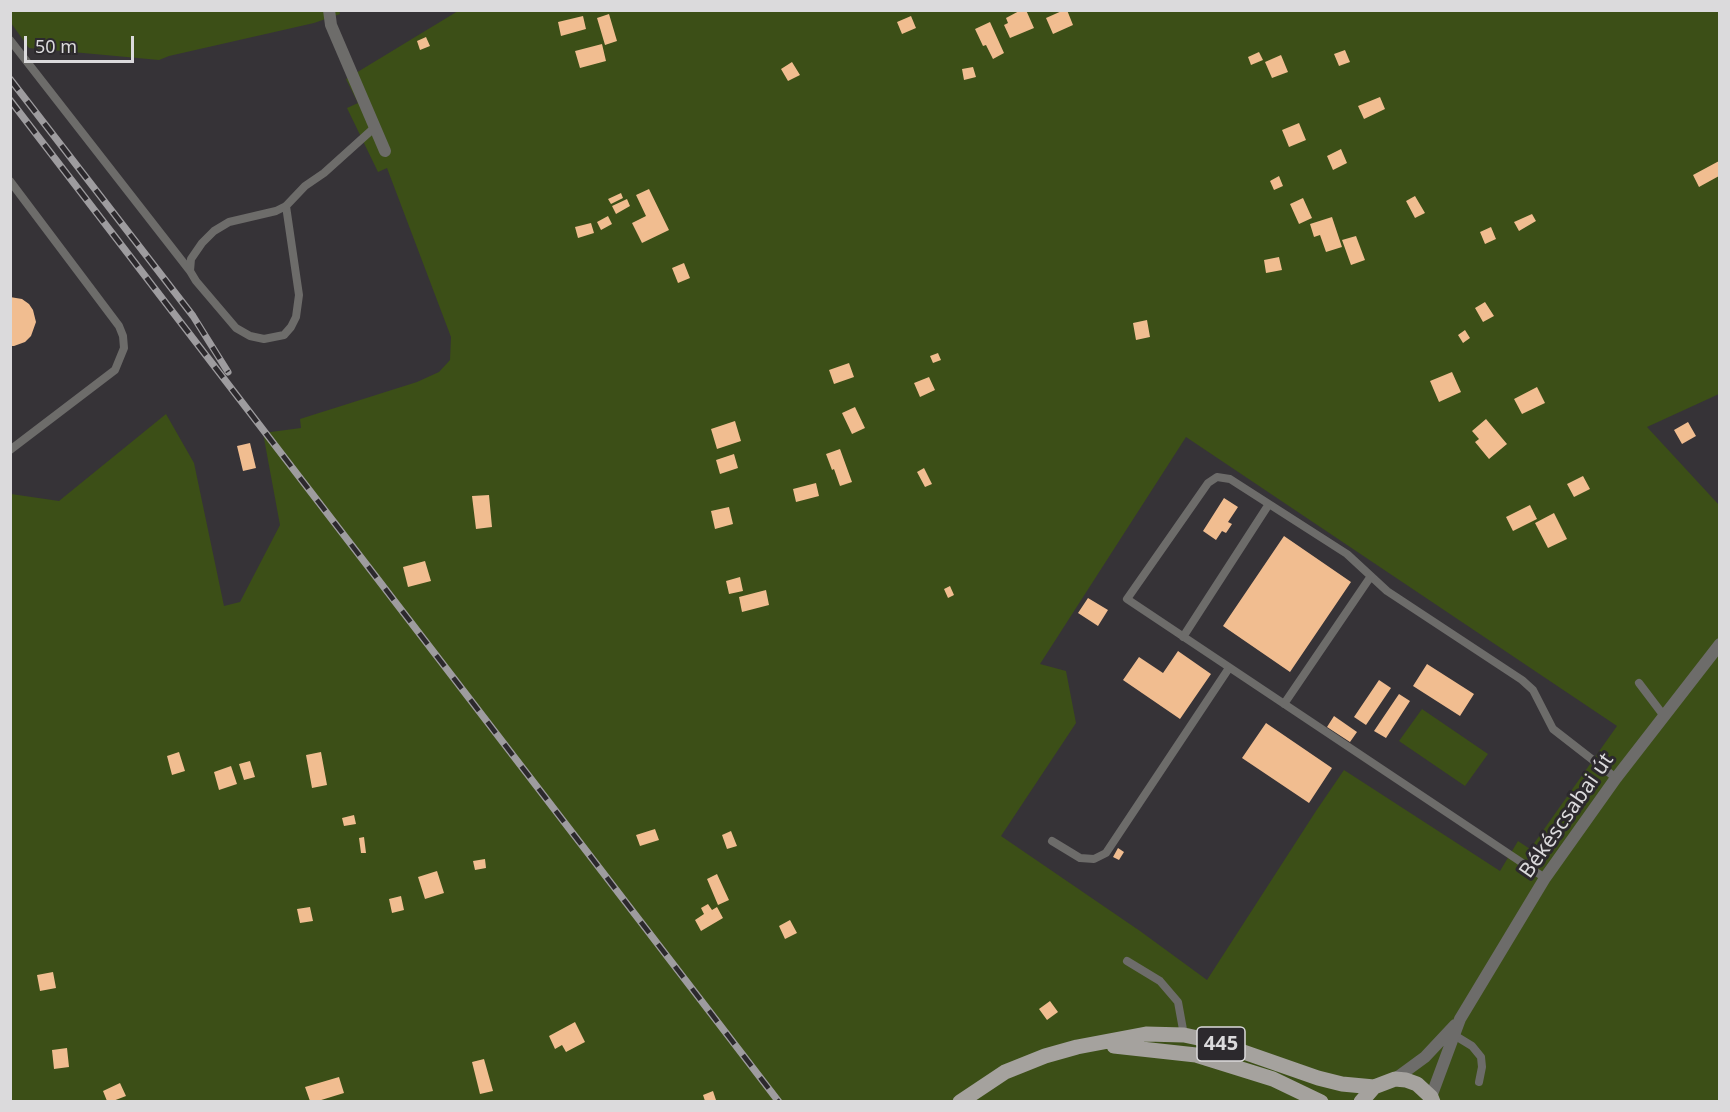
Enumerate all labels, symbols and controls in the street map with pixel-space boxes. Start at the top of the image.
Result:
scale bar [27,24,136,62]
text: 50 m [35,34,77,58]
street label: Békéscsabai út [1515,749,1619,883]
road number: 445 [1197,1027,1245,1061]

